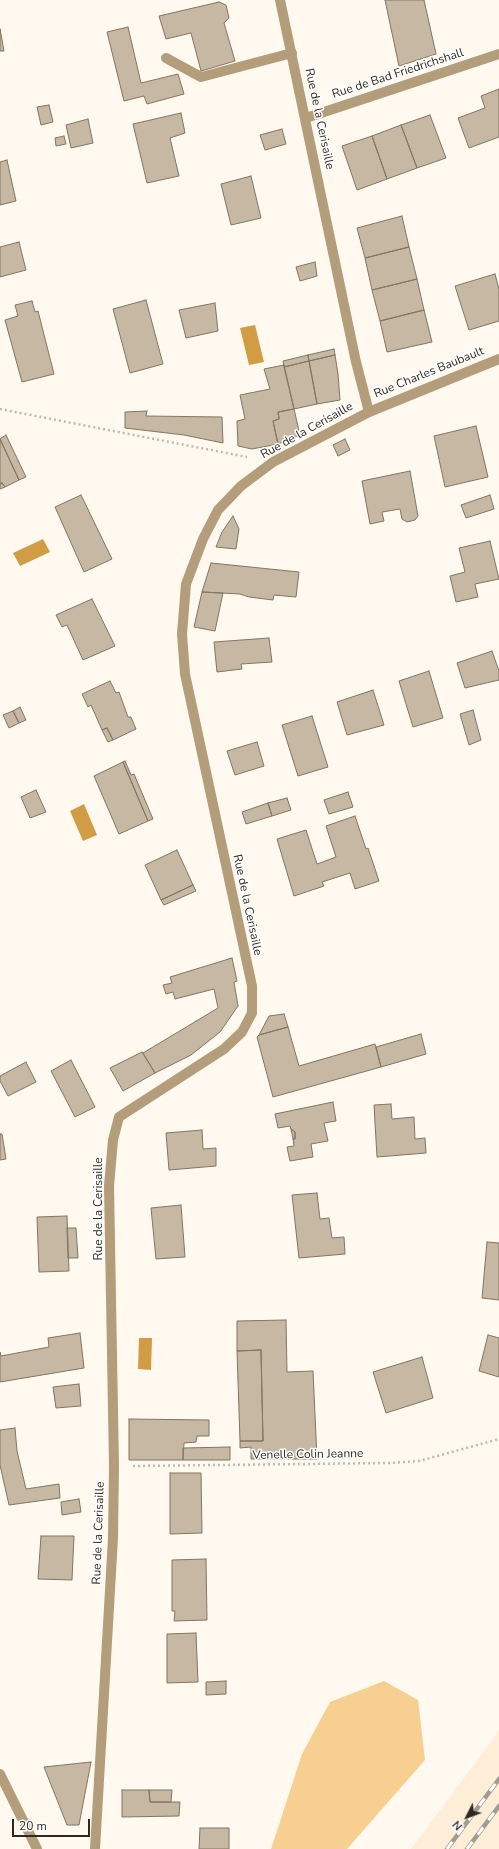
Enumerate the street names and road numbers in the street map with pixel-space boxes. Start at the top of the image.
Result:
street label: Rue de Bad Friedrichshall [330,46,466,102]
street label: Rue de la Cerisaille [301,67,337,171]
street label: Rue Charles Baubault [372,344,486,402]
street label: Rue de la Cerisaille [258,400,356,462]
street label: Rue de la Cerisaille [229,853,265,957]
street label: Rue de la Cerisaille [92,1157,106,1261]
street label: Venelle Colin Jeanne [252,1447,364,1463]
street label: Rue de la Cerisaille [90,1481,108,1585]

